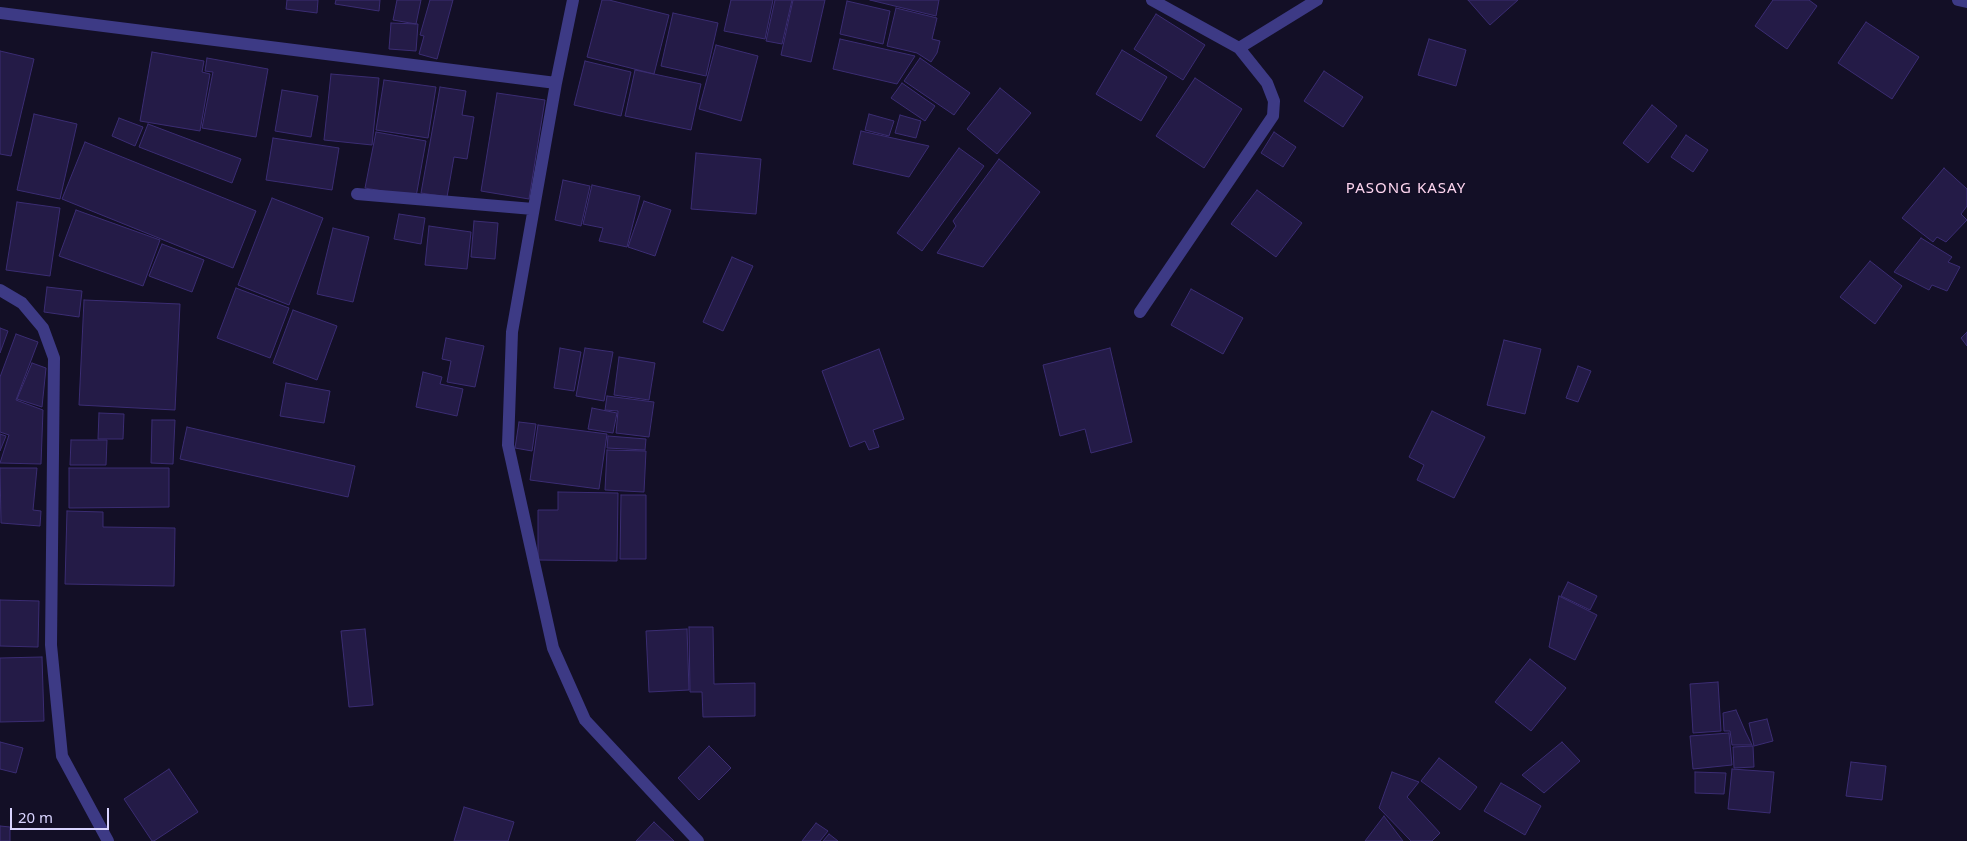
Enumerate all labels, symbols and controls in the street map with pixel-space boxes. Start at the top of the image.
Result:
district label: PASONG KASAY [1344,180,1468,198]
scale bar [12,798,111,830]
text: 20 m [18,807,53,827]

